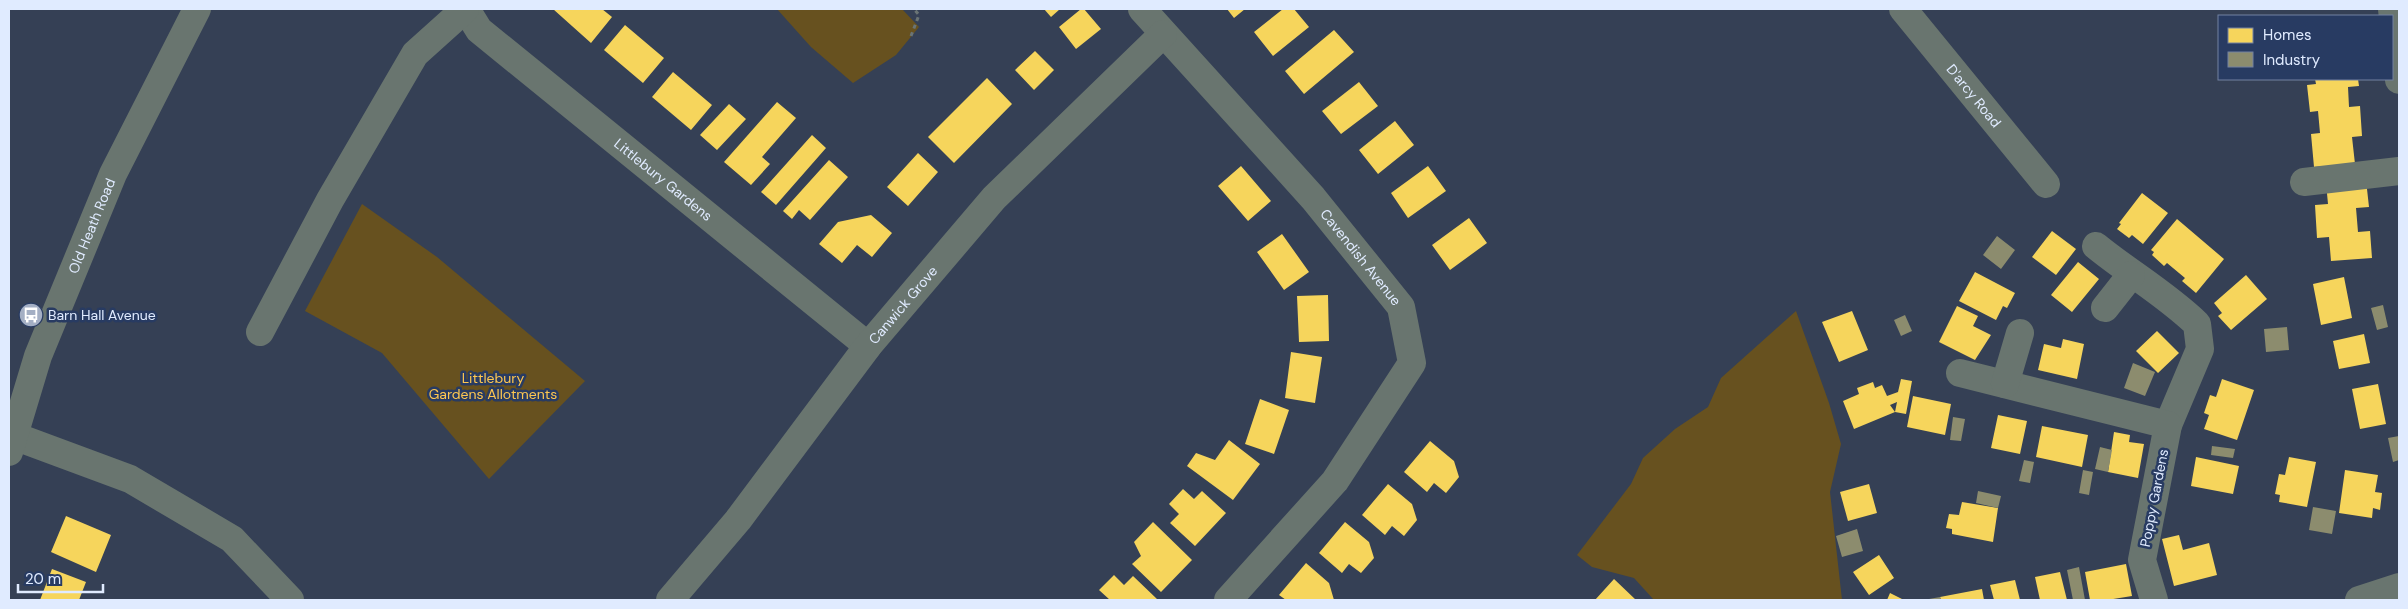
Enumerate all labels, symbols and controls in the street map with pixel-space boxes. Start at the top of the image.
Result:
legend [2218,15,2393,80]
text: Homes [2263,25,2312,45]
text: Industry [2263,50,2321,70]
street label: D'arcy Road [1943,60,2005,131]
street label: Littlebury Gardens [610,134,716,225]
street label: Old Heath Road [64,176,119,276]
street label: Cavendish Avenue [1316,205,1405,309]
street label: Canwick Grove [865,262,941,348]
bus stop icon: Barn Hall Avenue [18,302,44,328]
place label: Barn Hall Avenue [48,306,156,324]
park label: Littlebury Gardens Allotments [429,369,557,403]
street label: Poppy Gardens [2136,447,2172,549]
scale bar [18,562,102,594]
text: 20 m [25,569,61,589]

